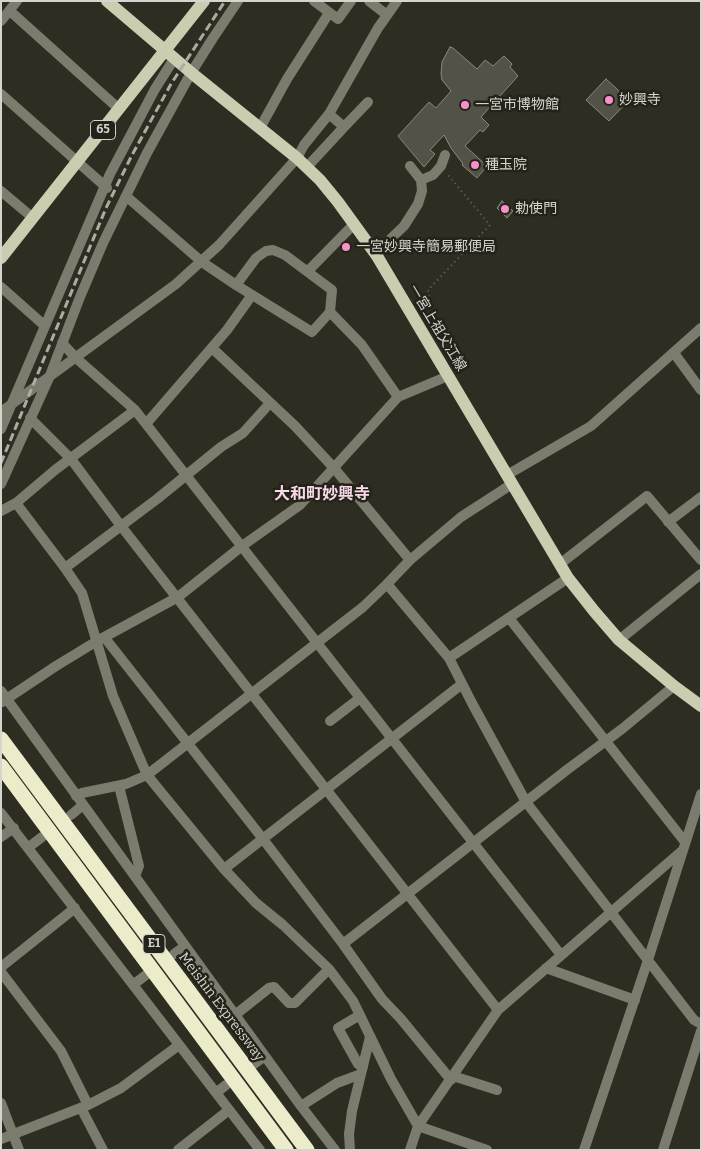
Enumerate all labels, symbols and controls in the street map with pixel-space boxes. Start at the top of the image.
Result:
place label: 妙興寺 [619,92,661,108]
marker: 妙興寺 [603,94,615,106]
place label: 一宮市博物館 [475,97,559,113]
marker: 一宮市博物館 [459,99,471,111]
road number: 65 [90,120,116,140]
place label: 種玉院 [485,157,527,173]
marker: 種玉院 [469,159,481,171]
place label: 勅使門 [515,201,557,217]
marker: 勅使門 [499,203,511,215]
place label: 一宮妙興寺簡易郵便局 [356,239,496,255]
marker: 一宮妙興寺簡易郵便局 [340,241,352,253]
street label: 一宮上祖父江線 [405,282,469,374]
district label: 大和町妙興寺 [274,485,370,505]
road number: E1 [143,934,165,954]
street label: Meishin Expressway [175,949,267,1065]

